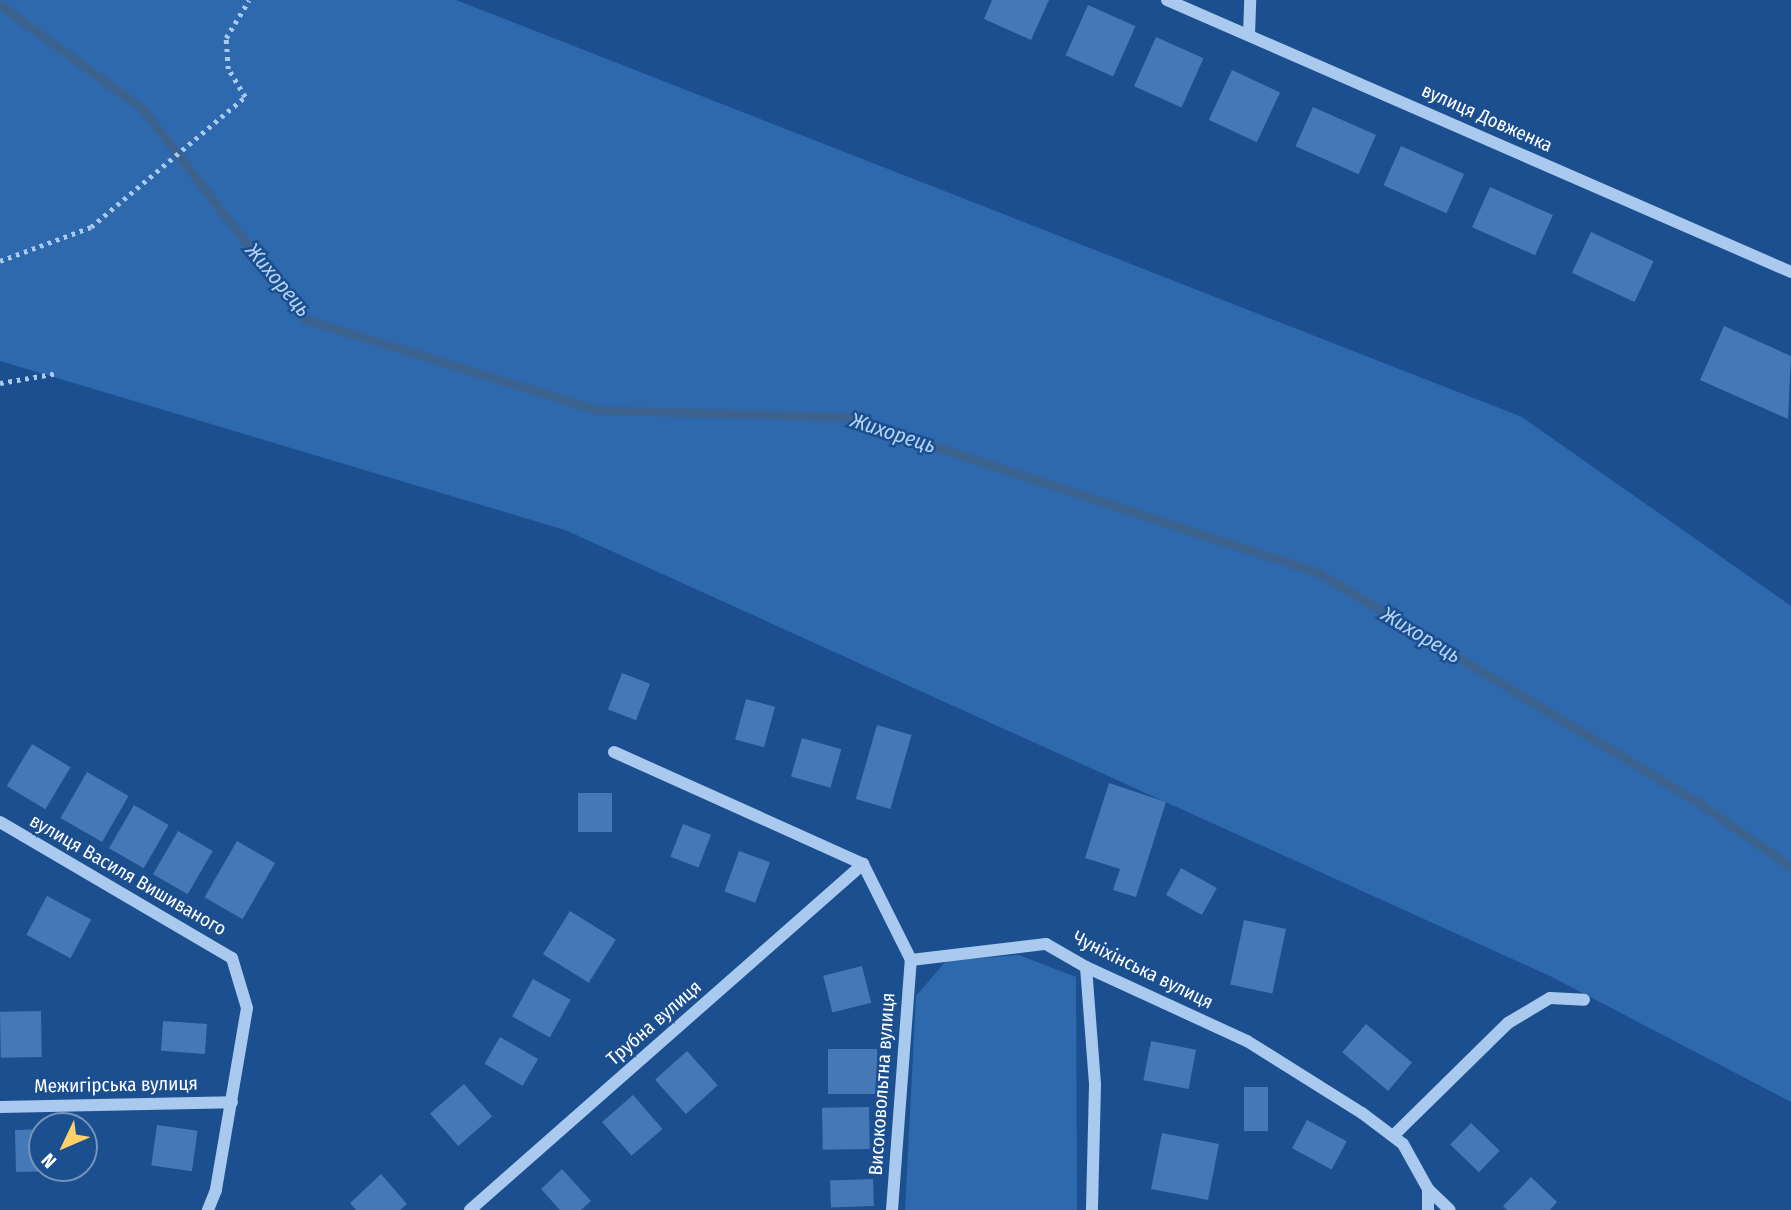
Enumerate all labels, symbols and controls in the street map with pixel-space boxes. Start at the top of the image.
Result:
street label: вулиця Довженка [1418,79,1556,157]
water label: Жихорець [240,238,316,322]
water label: Жихорець [847,407,939,459]
water label: Жихорець [1377,601,1465,669]
street label: вулиця Василя Вишиваного [26,809,230,941]
street label: Чуніхінська вулиця [1069,926,1217,1014]
street label: Трубна вулиця [602,976,706,1070]
street label: Високовольтна вулиця [864,992,900,1176]
street label: Межигірська вулиця [34,1072,198,1098]
north arrow [28,1112,98,1182]
text: N [37,1148,61,1173]

